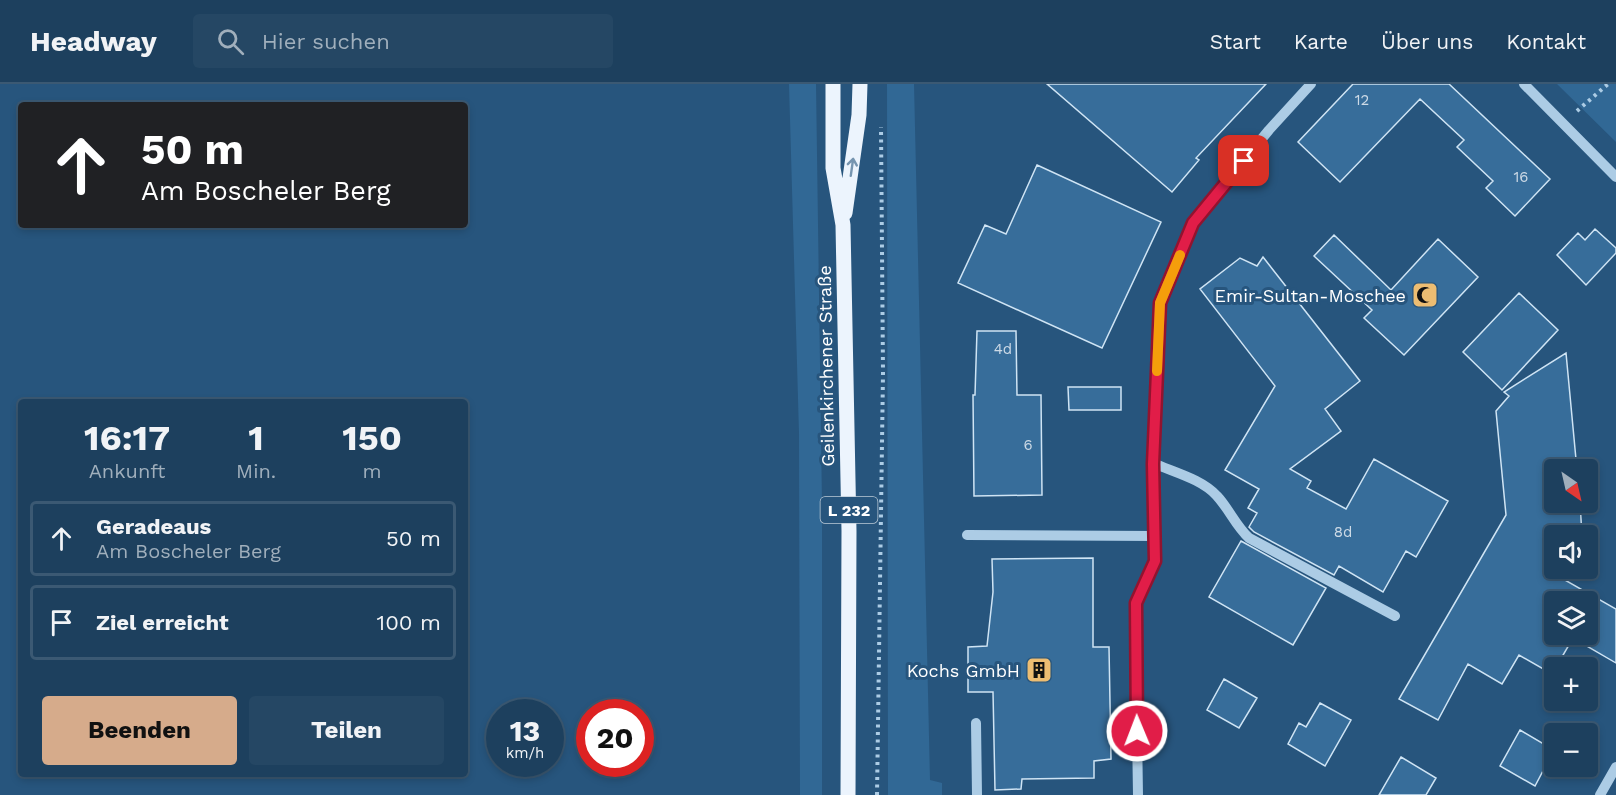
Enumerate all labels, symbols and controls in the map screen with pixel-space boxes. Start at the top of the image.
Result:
search box [193,14,613,68]
text: Headway [30,25,157,58]
icon: search [214,25,247,58]
text: Hier suchen [262,29,390,54]
text: Start [1210,29,1261,54]
text: Karte [1294,29,1348,54]
text: Über uns [1381,29,1473,54]
text: Kontakt [1506,29,1586,54]
house number: 12 [1355,91,1369,109]
text: 50 m [141,125,244,174]
icon: ahead [42,126,120,204]
pin [1218,135,1269,186]
icon: arrive [1227,144,1260,177]
one-way arrow [847,158,858,177]
house number: 16 [1514,168,1528,186]
text: Am Boscheler Berg [141,175,391,207]
street label: Geilenkirchener Straße [814,265,838,467]
mosque icon: Emir-Sultan-Moschee [1410,280,1440,310]
place label: Emir-Sultan-Moschee [1215,285,1406,306]
house number: 4d [994,340,1012,358]
text: 16:17 [84,417,170,459]
text: 1 [248,417,264,459]
text: 150 [342,417,402,459]
house number: 6 [1023,436,1033,454]
text: Ankunft [89,459,165,483]
text: Min. [236,459,276,483]
text: m [363,459,382,483]
north arrow [1544,459,1598,513]
map controls [1544,459,1598,777]
road number: L 232 [820,497,878,523]
text: Geradeaus [96,514,211,539]
icon: ahead [45,522,78,555]
house number: 8d [1334,523,1352,541]
button: sound [1544,525,1598,579]
text: 50 m [386,526,441,551]
text: Am Boscheler Berg [96,539,281,563]
button: layers [1544,591,1598,645]
icon: arrive [45,606,78,639]
text: Ziel erreicht [96,610,229,635]
text: 100 m [377,610,441,635]
building icon: Kochs GmbH [1024,655,1054,685]
button: + [1544,657,1598,711]
place label: Kochs GmbH [907,660,1020,681]
button: Beenden [42,696,237,765]
button: Teilen [249,696,444,765]
speed limit sign: 20 [576,699,654,777]
position arrow [1105,699,1169,763]
text: 13 [510,713,540,748]
button: − [1544,723,1598,777]
text: km/h [506,744,544,762]

